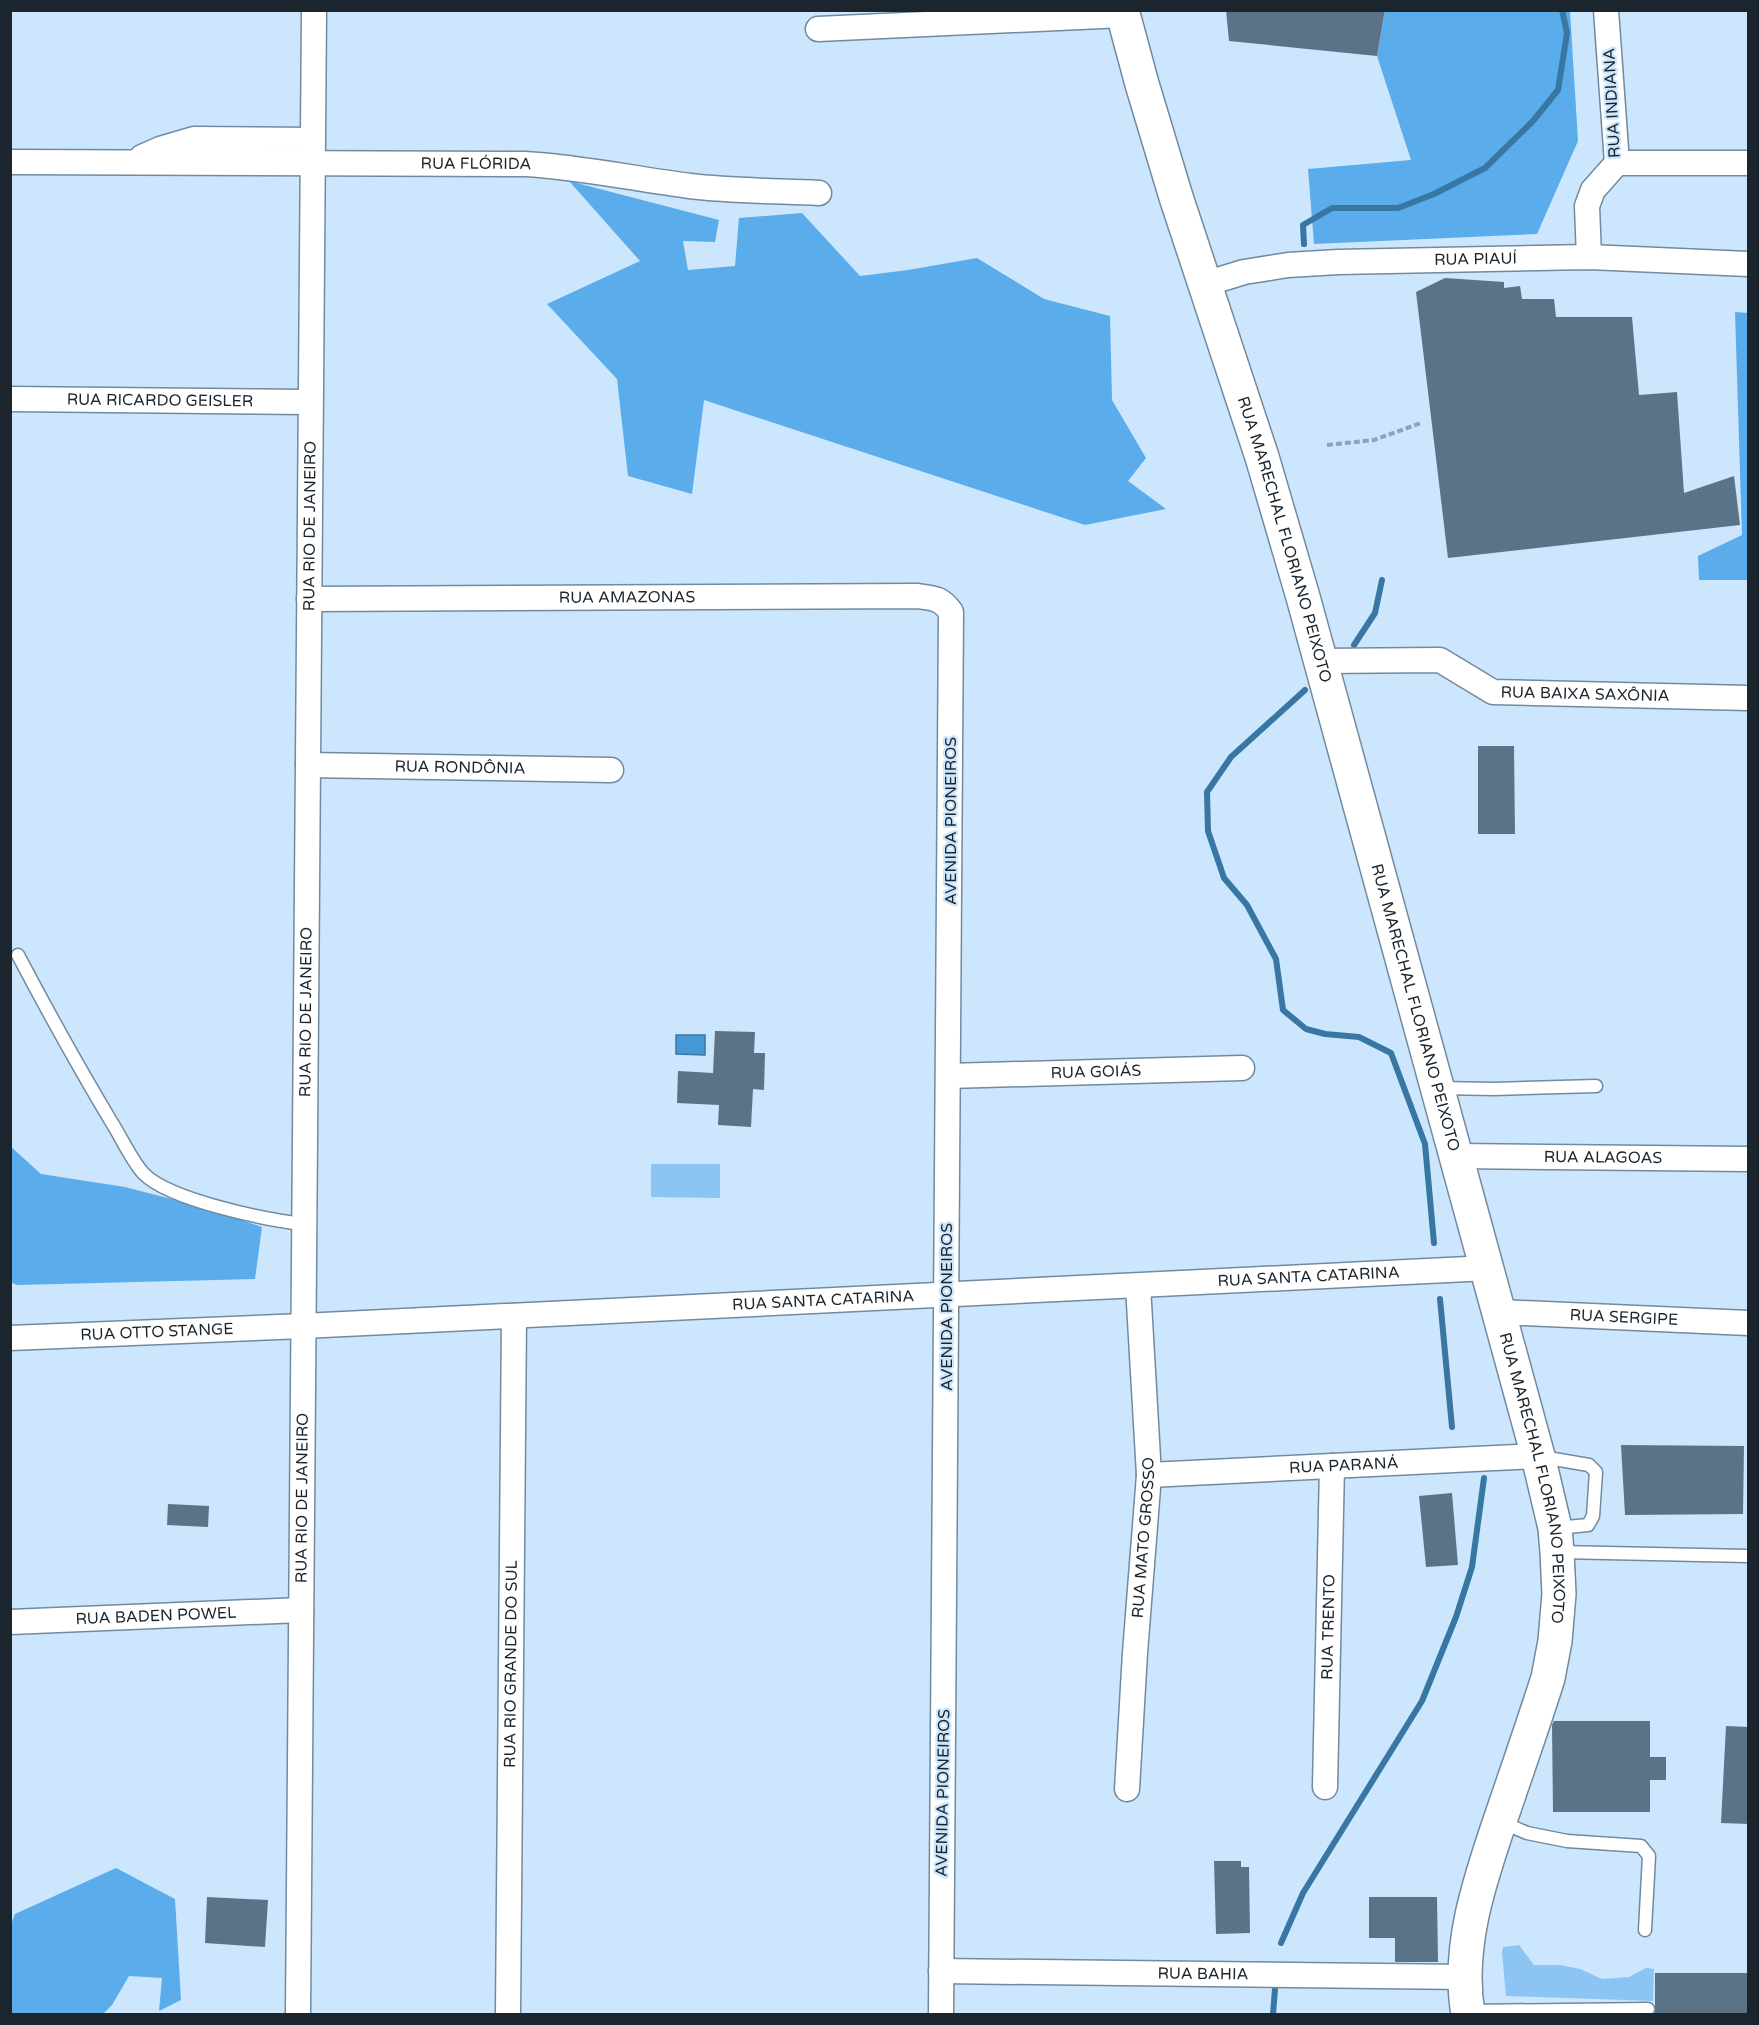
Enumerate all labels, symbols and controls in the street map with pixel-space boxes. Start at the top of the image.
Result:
street label: RUA INDIANA [1599,47,1625,158]
street label: RUA FLÓRIDA [420,154,532,174]
street label: RUA PIAUÍ [1434,248,1517,270]
street label: RUA RICARDO GEISLER [67,390,253,411]
street label: RUA MARECHAL FLORIANO PEIXOTO [1233,394,1336,685]
street label: RUA RIO DE JANEIRO [299,441,321,611]
street label: RUA AMAZONAS [559,587,695,608]
street label: RUA BAIXA SAXÔNIA [1500,682,1670,706]
street label: AVENIDA PIONEIROS [941,737,961,905]
street label: RUA RONDÔNIA [394,756,526,779]
street label: RUA MARECHAL FLORIANO PEIXOTO [1366,861,1464,1154]
street label: RUA RIO DE JANEIRO [295,927,317,1097]
street label: RUA GOIÁS [1050,1061,1142,1083]
street label: RUA ALAGOAS [1544,1147,1663,1168]
street label: AVENIDA PIONEIROS [937,1223,957,1391]
street label: RUA SANTA CATARINA [1217,1262,1400,1291]
street label: RUA SANTA CATARINA [732,1286,915,1315]
street label: RUA SERGIPE [1569,1305,1679,1330]
street label: RUA OTTO STANGE [80,1319,234,1345]
street label: RUA MARECHAL FLORIANO PEIXOTO [1495,1330,1569,1624]
street label: RUA RIO DE JANEIRO [291,1413,313,1583]
street label: RUA PARANÁ [1289,1453,1399,1478]
street label: RUA MATO GROSSO [1128,1456,1159,1619]
street label: RUA RIO GRANDE DO SUL [500,1560,522,1768]
street label: RUA TRENTO [1317,1574,1340,1680]
street label: RUA BADEN POWEL [75,1603,237,1629]
street label: AVENIDA PIONEIROS [932,1709,954,1877]
street label: RUA BAHIA [1157,1963,1249,1985]

